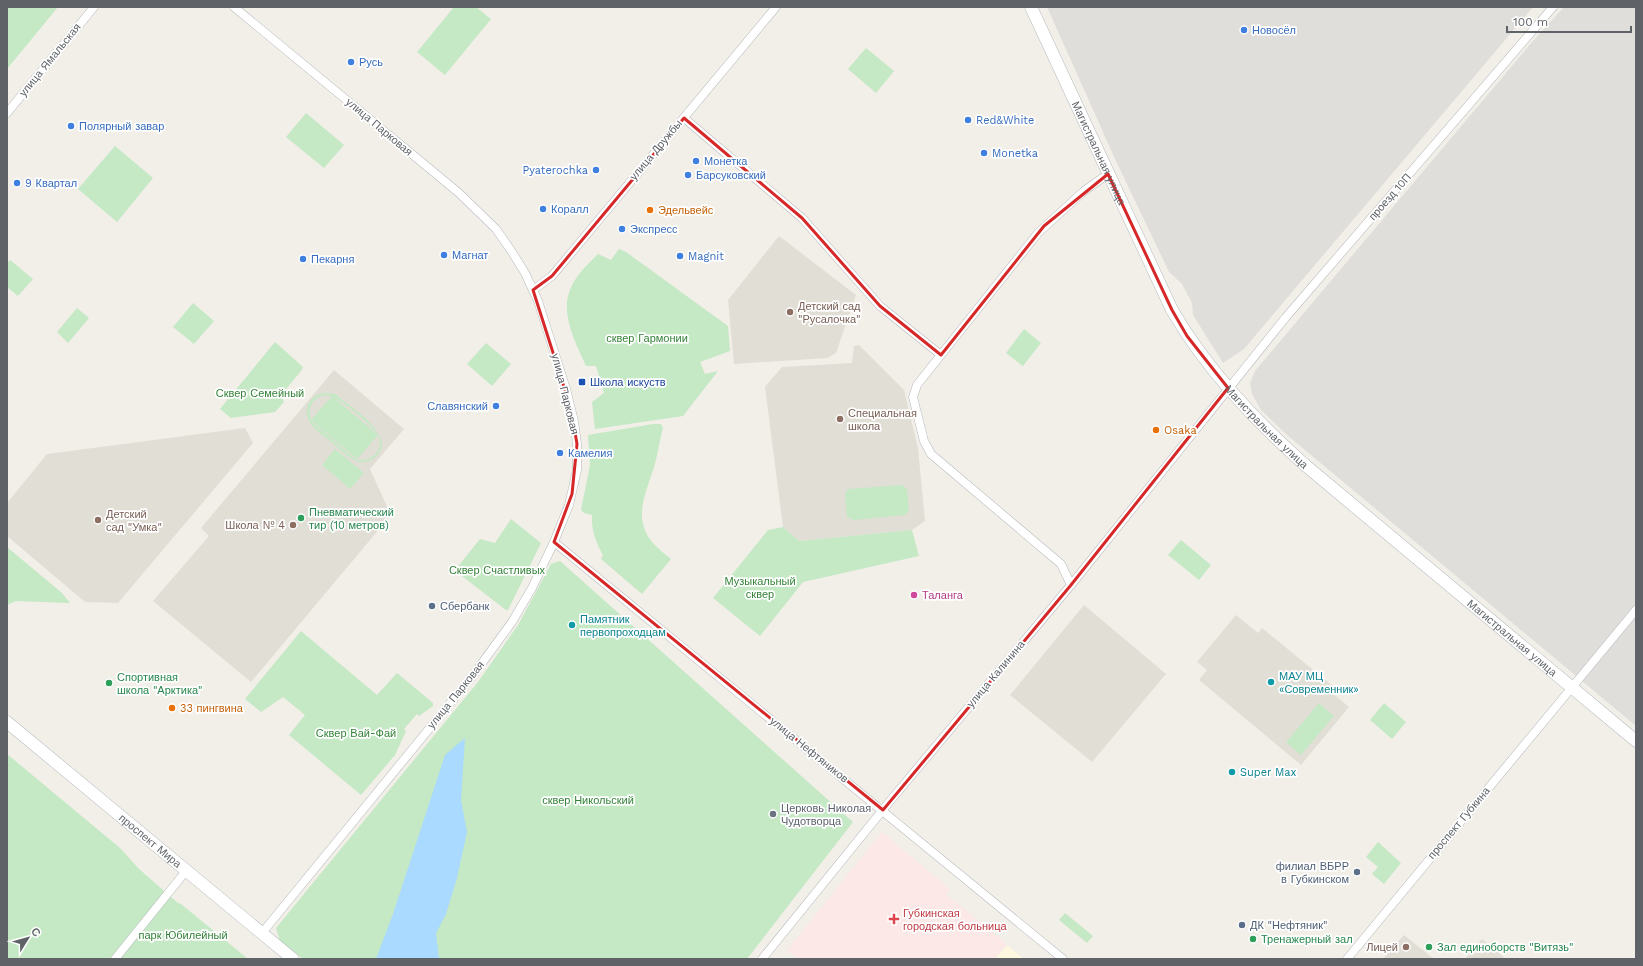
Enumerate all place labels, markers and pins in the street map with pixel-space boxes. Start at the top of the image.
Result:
place label: Новосёл [1252,24,1296,37]
marker: Новосёл [1239,25,1249,35]
place label: Русь [359,56,383,69]
marker: Русь [346,57,356,67]
place label: Red&White [976,114,1034,127]
marker: Red&White [963,115,973,125]
place label: Полярный завар [79,120,164,133]
marker: Полярный завар [66,121,76,131]
place label: Monetka [992,147,1038,160]
marker: Monetka [979,148,989,158]
place label: Монетка [704,155,748,168]
marker: Монетка [691,156,701,166]
place label: Pyaterochka [523,164,588,177]
marker: Pyaterochka [591,165,601,175]
place label: Барсуковский [696,169,766,182]
marker: Барсуковский [683,170,693,180]
place label: 9 Квартал [25,177,77,190]
marker: 9 Квартал [12,178,22,188]
place label: Коралл [551,203,589,216]
marker: Коралл [538,204,548,214]
place label: Эдельвейс [658,204,714,217]
marker: Эдельвейс [645,205,655,215]
place label: Экспресс [630,223,678,236]
marker: Экспресс [617,224,627,234]
place label: Магнат [452,249,488,262]
marker: Магнат [439,250,449,260]
place label: Magnit [688,250,724,263]
marker: Magnit [675,251,685,261]
place label: Пекарня [311,253,354,266]
marker: Пекарня [298,254,308,264]
place label: Детский сад "Русалочка" [798,300,861,326]
marker: Детский сад "Русалочка" [785,307,795,317]
place label: Школа искуств [590,376,666,389]
marker: Школа искуств [577,377,587,387]
place label: Славянский [427,400,488,413]
marker: Славянский [491,401,501,411]
place label: Специальная школа [848,407,917,433]
marker: Специальная школа [835,414,845,424]
place label: Osaka [1164,424,1197,437]
marker: Osaka [1151,425,1161,435]
place label: Камелия [568,447,612,460]
marker: Камелия [555,448,565,458]
place label: Пневматический тир (10 метров) [309,506,394,532]
place label: Детский сад "Умка" [106,508,162,534]
marker: Пневматический тир (10 метров) [296,513,306,523]
marker: Детский сад "Умка" [93,515,103,525]
place label: Школа № 4 [225,519,285,532]
marker: Школа № 4 [288,520,298,530]
place label: Таланга [922,589,964,602]
marker: Таланга [909,590,919,600]
place label: Сбербанк [440,600,490,613]
marker: Сбербанк [427,601,437,611]
place label: Памятник первопроходцам [580,613,666,639]
marker: Памятник первопроходцам [567,620,577,630]
place label: МАУ МЦ «Современник» [1279,670,1359,696]
place label: Спортивная школа "Арктика" [117,671,203,697]
marker: МАУ МЦ «Современник» [1266,677,1276,687]
marker: Спортивная школа "Арктика" [104,678,114,688]
place label: 33 пингвина [180,702,244,715]
marker: 33 пингвина [167,703,177,713]
place label: Super Max [1240,766,1297,779]
marker: Super Max [1227,767,1237,777]
place label: Церковь Николая Чудотворца [781,802,871,828]
marker: Церковь Николая Чудотворца [768,809,778,819]
place label: филиал ВБРР в Губкинском [1276,860,1349,886]
marker: филиал ВБРР в Губкинском [1352,867,1362,877]
place label: Губкинская городская больница [903,907,1008,933]
marker: Губкинская городская больница [888,913,900,925]
place label: ДК "Нефтяник" [1250,919,1327,932]
marker: ДК "Нефтяник" [1237,920,1247,930]
place label: Тренажерный зал [1261,933,1353,946]
marker: Тренажерный зал [1248,934,1258,944]
place label: Лицей [1366,941,1398,954]
place label: Зал единоборств "Витязь" [1437,941,1573,954]
marker: Лицей [1401,942,1411,952]
marker: Зал единоборств "Витязь" [1424,942,1434,952]

